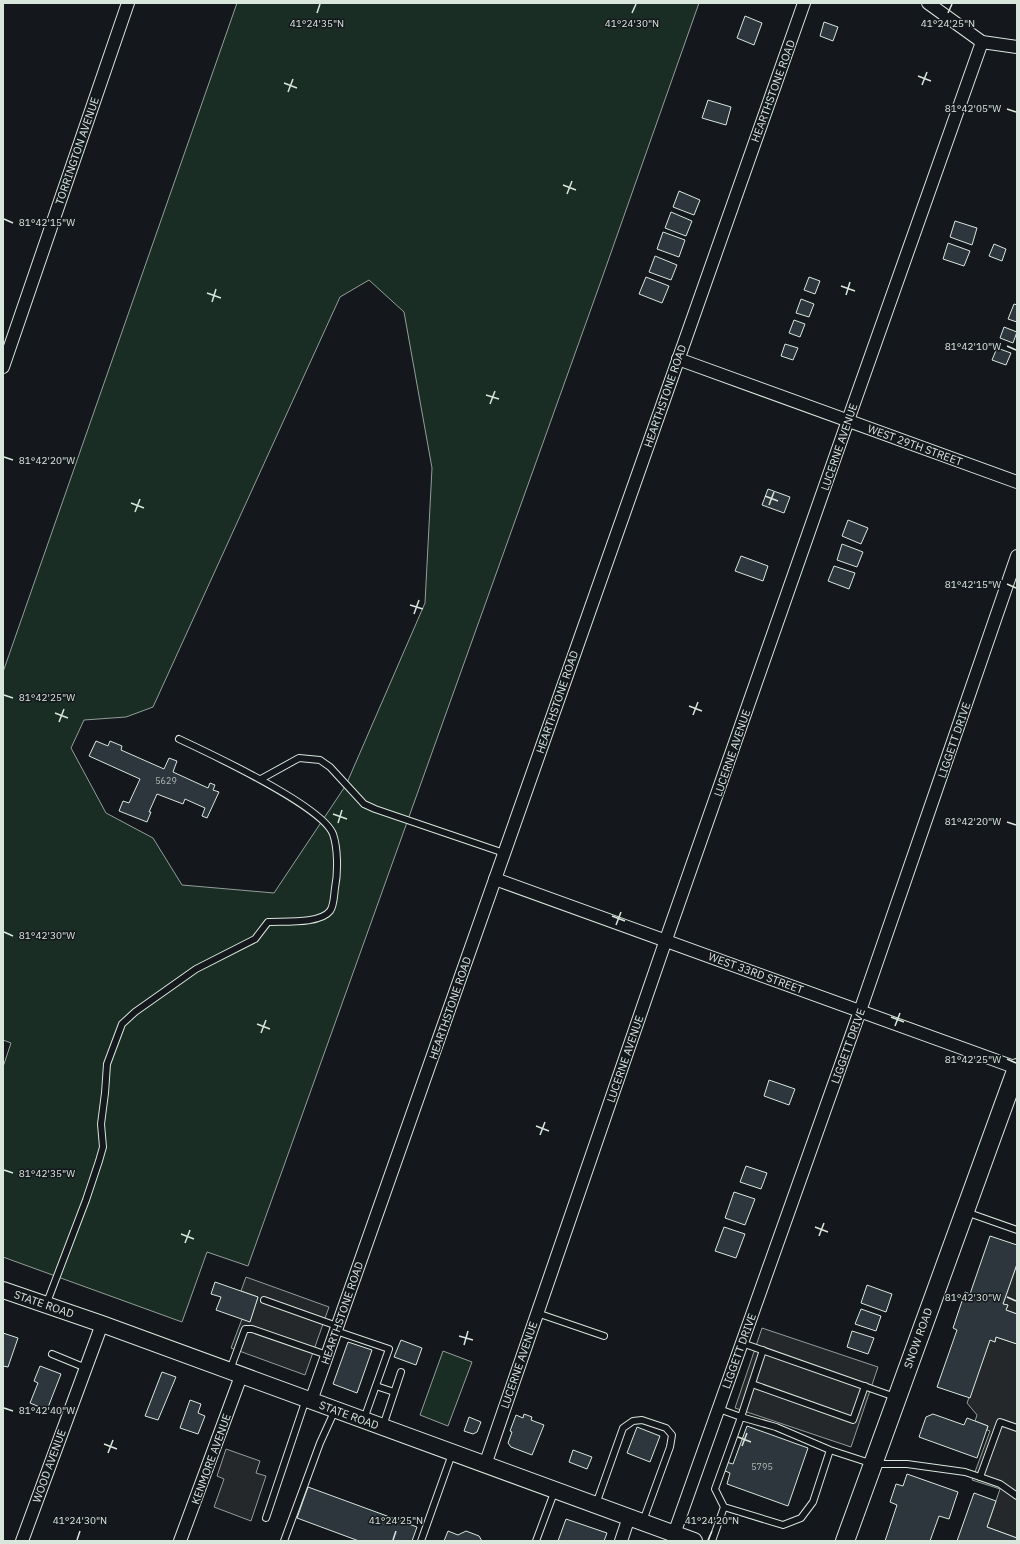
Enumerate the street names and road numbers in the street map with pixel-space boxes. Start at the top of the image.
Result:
street label: HEARTHSTONE ROAD [748,38,798,144]
street label: TORRINGTON AVENUE [52,95,102,207]
street label: HEARTHSTONE ROAD [641,343,689,449]
street label: LUCERNE AVENUE [818,402,860,492]
street label: WEST 29TH STREET [866,421,965,469]
street label: HEARTHSTONE ROAD [533,649,581,755]
street label: LIGGETT DRIVE [935,700,973,780]
street label: LUCERNE AVENUE [711,708,753,798]
street label: WEST 33RD STREET [706,949,806,997]
street label: HEARTHSTONE ROAD [426,955,474,1061]
street label: LIGGETT DRIVE [828,1006,868,1086]
street label: LUCERNE AVENUE [604,1014,646,1104]
street label: HEARTHSTONE ROAD [318,1260,366,1366]
street label: STATE ROAD [12,1287,76,1321]
street label: SNOW ROAD [901,1306,935,1370]
street label: LIGGETT DRIVE [719,1311,759,1391]
street label: LUCERNE AVENUE [498,1320,540,1410]
street label: STATE ROAD [317,1398,381,1432]
street label: KENMORE AVENUE [188,1412,234,1506]
street label: WOOD AVENUE [29,1428,69,1504]

